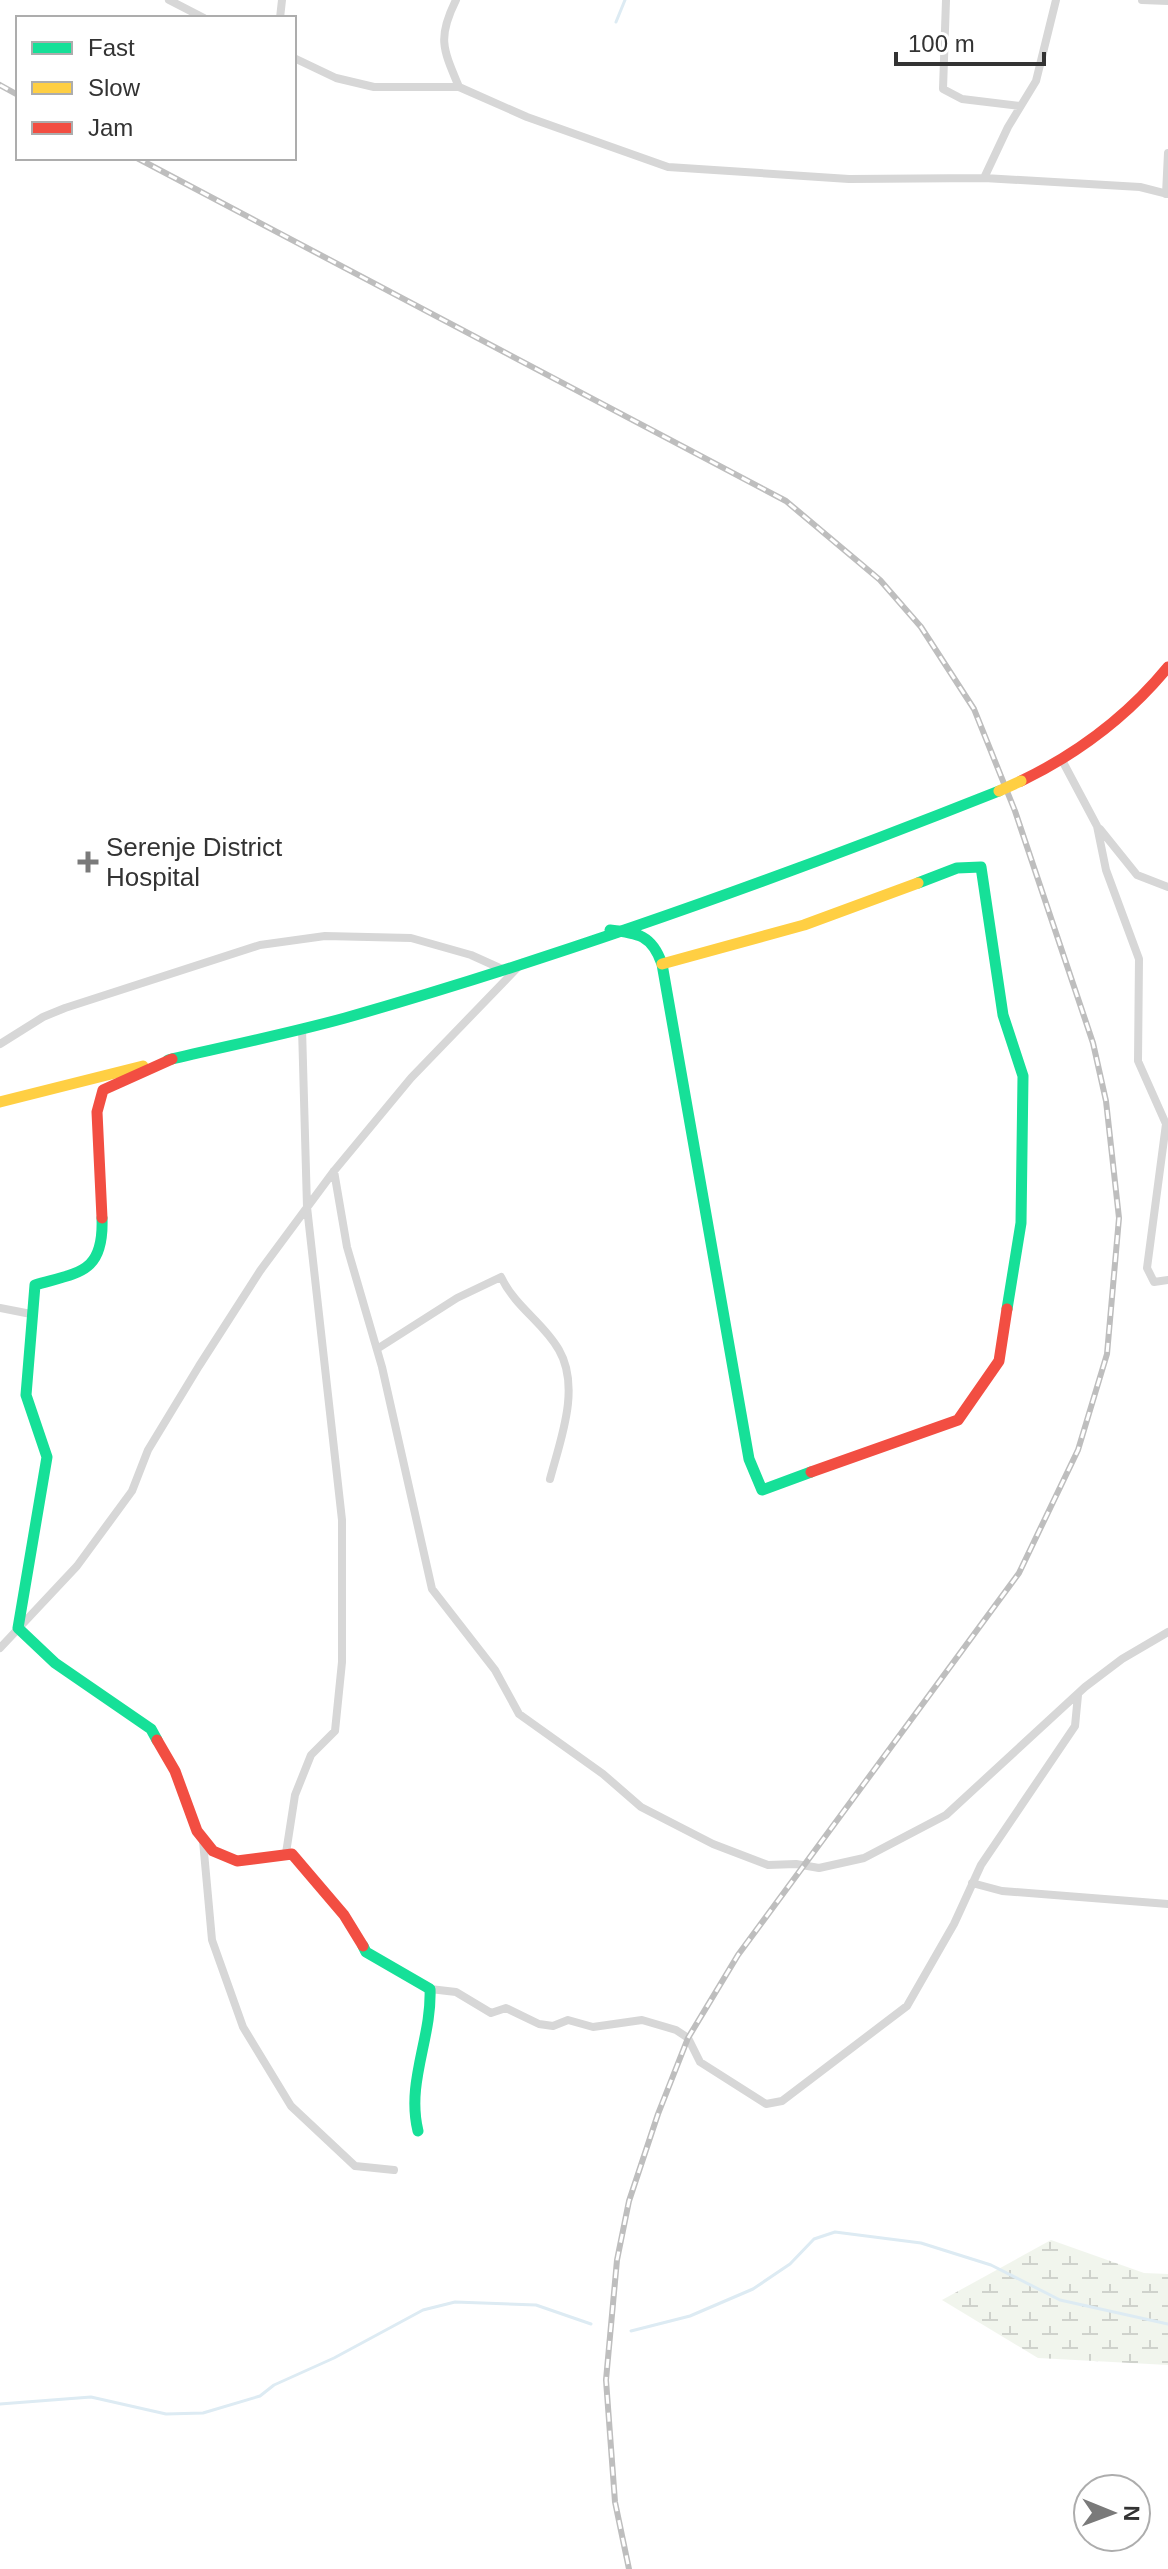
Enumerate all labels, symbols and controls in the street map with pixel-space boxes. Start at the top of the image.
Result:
legend [16,16,296,160]
scale bar [896,16,1044,66]
text: 100 m [908,30,975,57]
text: Fast [88,34,135,61]
text: Slow [88,74,141,101]
text: Jam [88,114,133,141]
place label: Serenje District Hospital [106,832,283,892]
marker: Serenje District Hospital [77,851,99,873]
north arrow [1072,2473,1152,2553]
text: N [1119,2505,1144,2522]

